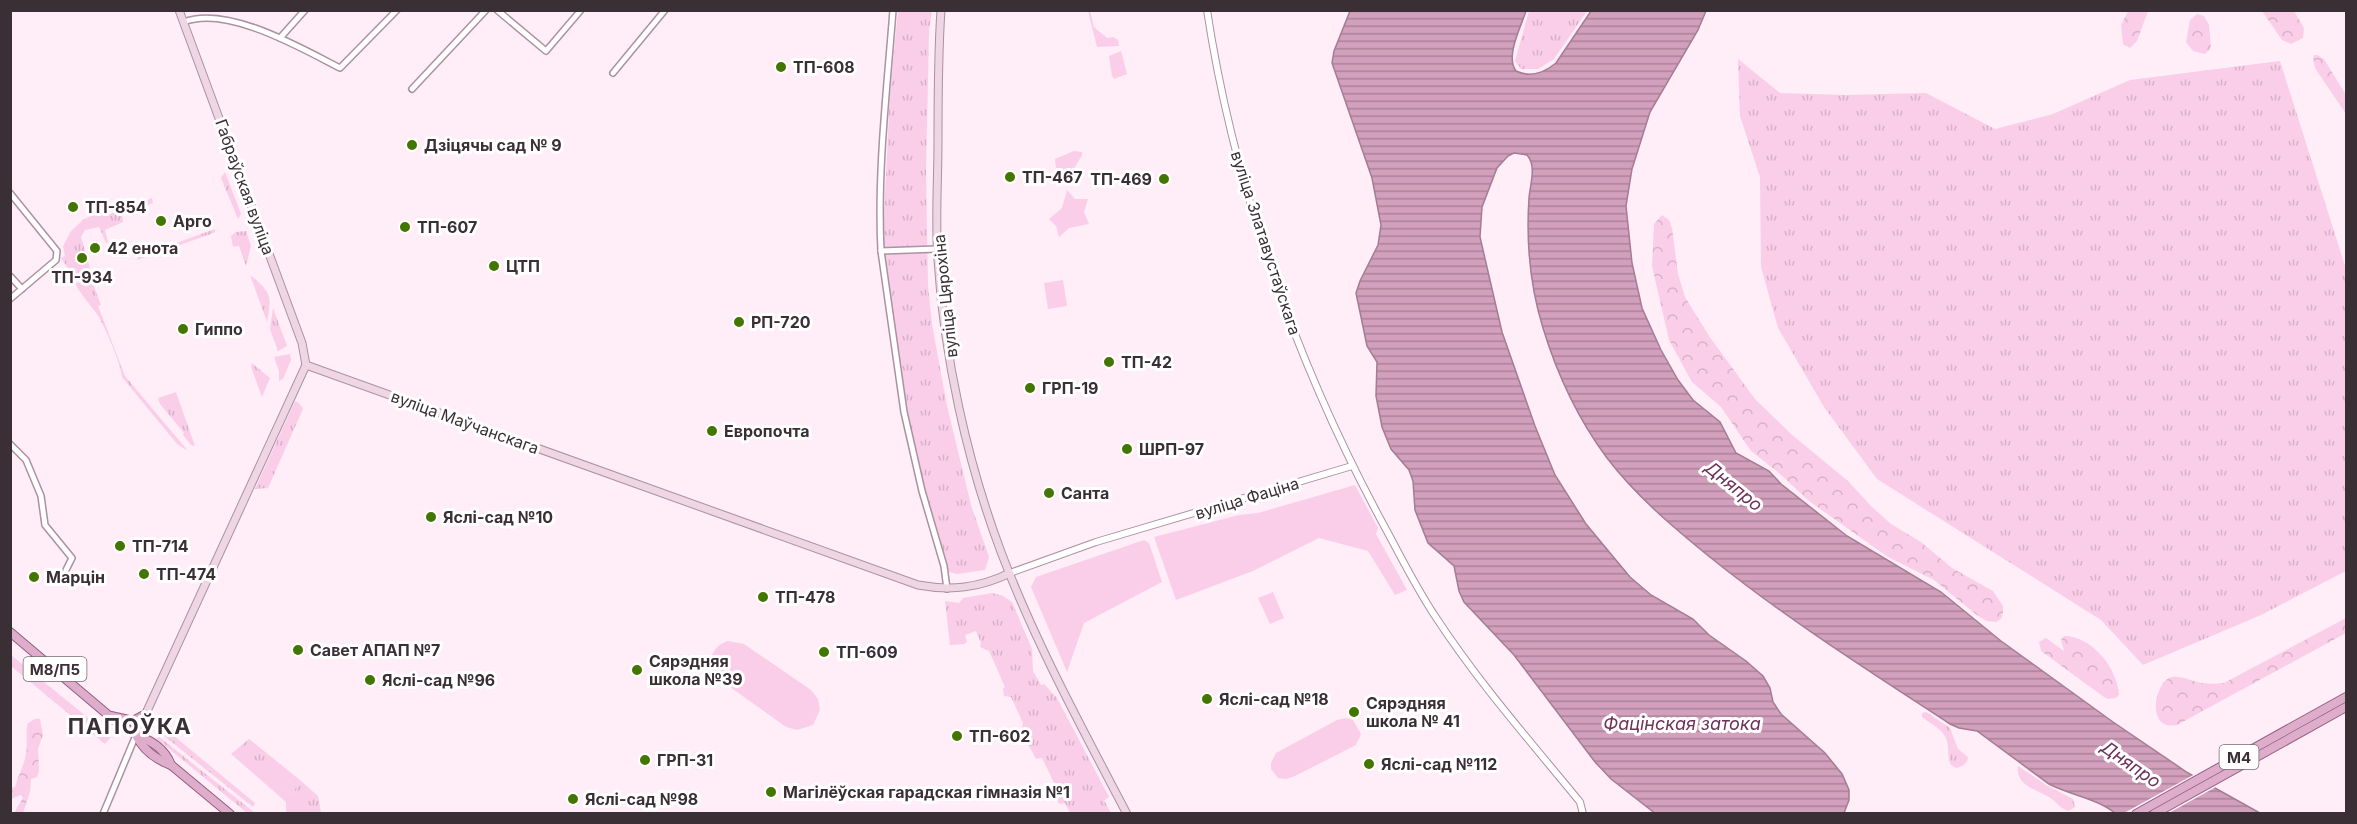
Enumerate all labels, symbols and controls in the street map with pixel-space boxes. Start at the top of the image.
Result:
place label: ТП-608 [793,57,855,77]
marker: ТП-608 [774,60,788,74]
street label: Габраўская вуліца [211,116,279,258]
place label: Дзіцячы сад № 9 [424,135,562,155]
marker: Дзіцячы сад № 9 [405,138,419,152]
street label: вуліца Златавустаўскага [1227,148,1305,338]
place label: ТП-467 [1022,167,1083,187]
place label: ТП-469 [1090,169,1152,189]
marker: ТП-467 [1003,170,1017,184]
marker: ТП-469 [1157,172,1171,186]
place label: ТП-854 [85,197,147,217]
marker: ТП-854 [66,200,80,214]
place label: Арго [173,211,212,231]
marker: Арго [154,214,168,228]
place label: ТП-607 [417,217,477,237]
marker: ТП-607 [398,220,412,234]
street label: вуліца Цярохіна [929,233,961,359]
place label: 42 енота [107,238,178,258]
marker: 42 енота [88,241,102,255]
marker: ТП-934 [75,251,89,265]
place label: ЦТП [506,256,540,276]
marker: ЦТП [487,259,501,273]
place label: ТП-934 [51,267,113,287]
place label: РП-720 [751,312,811,332]
marker: РП-720 [732,315,746,329]
place label: Гиппо [195,319,243,339]
marker: Гиппо [176,322,190,336]
place label: ТП-42 [1121,352,1172,372]
marker: ТП-42 [1102,355,1116,369]
place label: ГРП-19 [1042,378,1098,398]
marker: ГРП-19 [1023,381,1037,395]
street label: вуліца Маўчанскага [388,386,542,458]
place label: Европочта [724,421,809,441]
marker: Европочта [705,424,719,438]
place label: ШРП-97 [1139,439,1204,459]
marker: ШРП-97 [1120,442,1134,456]
water label: Дняпро [1700,456,1767,515]
street label: вуліца Фаціна [1193,473,1301,523]
place label: Санта [1061,483,1109,503]
marker: Санта [1042,486,1056,500]
place label: Яслі-сад №10 [443,507,553,527]
marker: Яслі-сад №10 [424,510,438,524]
place label: ТП-714 [132,536,189,556]
marker: ТП-714 [113,539,127,553]
place label: ТП-474 [156,564,216,584]
place label: Марцін [46,567,105,587]
marker: ТП-474 [137,567,151,581]
marker: Марцін [27,570,41,584]
place label: ТП-478 [775,587,835,607]
marker: ТП-478 [756,590,770,604]
place label: Савет АПАП №7 [310,640,440,660]
place label: ТП-609 [836,642,898,662]
marker: Савет АПАП №7 [291,643,305,657]
marker: ТП-609 [817,645,831,659]
place label: Сярэдняя школа №39 [649,651,743,689]
road number: М8/П5 [23,657,86,681]
marker: Сярэдняя школа №39 [630,663,644,677]
place label: Яслі-сад №96 [382,670,495,690]
marker: Яслі-сад №96 [363,673,377,687]
place label: Яслі-сад №18 [1219,689,1329,709]
marker: Яслі-сад №18 [1200,692,1214,706]
place label: Сярэдняя школа № 41 [1366,693,1460,731]
marker: Сярэдняя школа № 41 [1347,705,1361,719]
district label: ПАПОЎКА [68,713,192,739]
water label: Фацінская затока [1603,713,1761,734]
place label: ТП-602 [969,726,1030,746]
marker: ТП-602 [950,729,964,743]
water label: Дняпро [2096,735,2165,792]
road number: М4 [2220,745,2258,769]
place label: ГРП-31 [657,750,713,770]
marker: ГРП-31 [638,753,652,767]
place label: Яслі-сад №112 [1381,754,1497,774]
marker: Яслі-сад №112 [1362,757,1376,771]
place label: Магілёўская гарадская гімназія №1 [783,782,1070,802]
marker: Магілёўская гарадская гімназія №1 [764,785,778,799]
place label: Яслі-сад №98 [585,789,698,809]
marker: Яслі-сад №98 [566,792,580,806]

